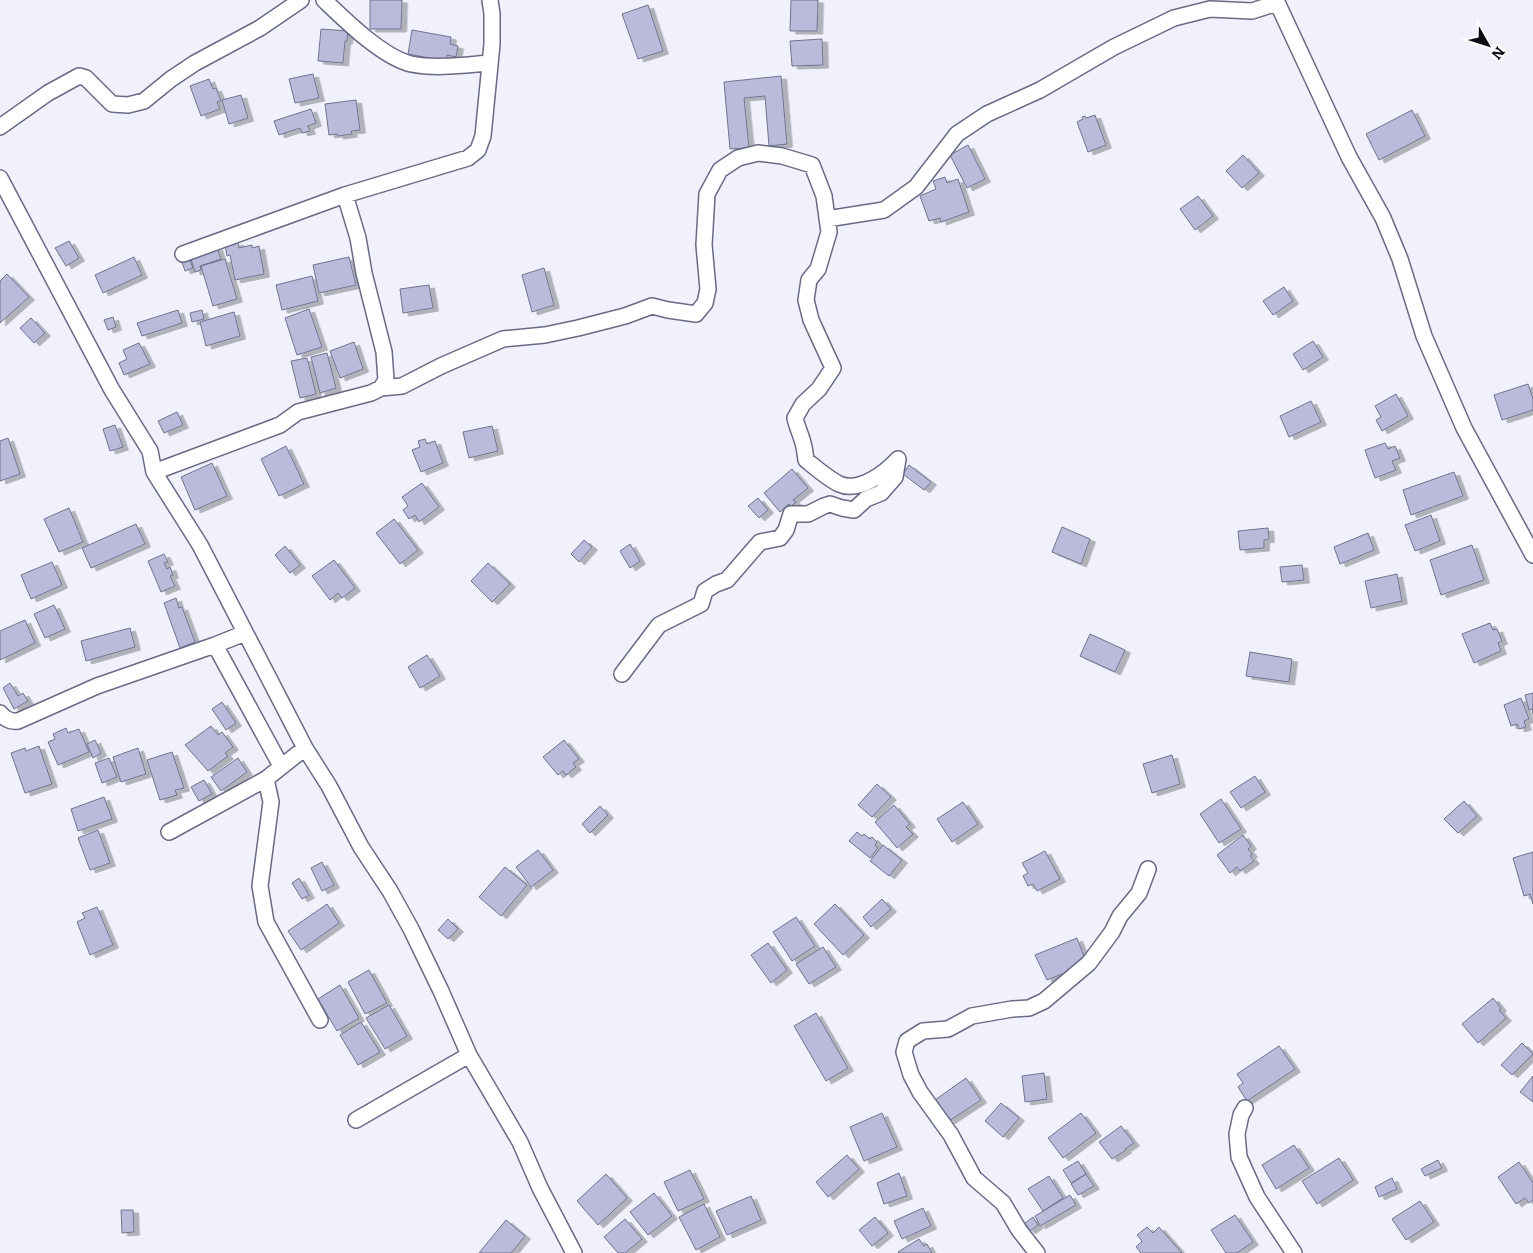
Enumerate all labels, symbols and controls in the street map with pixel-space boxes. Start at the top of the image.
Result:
north arrow [1463,20,1513,70]
text: N [1487,43,1510,65]

